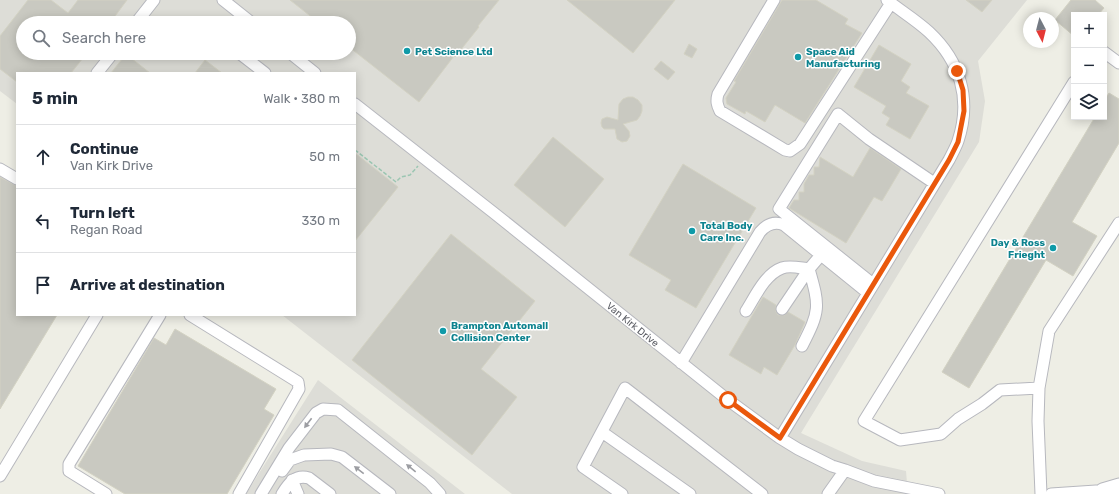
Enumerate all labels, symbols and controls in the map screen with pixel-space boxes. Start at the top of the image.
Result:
north arrow [1023,12,1059,48]
map controls [1071,12,1107,120]
button: + [1071,12,1107,48]
search box [16,16,356,60]
icon: search [30,27,52,49]
text: Search here [62,29,146,47]
marker: Pet Science Ltd [402,46,412,56]
place label: Pet Science Ltd [415,46,493,58]
place label: Space Aid Manufacturing [806,46,880,70]
button: − [1071,48,1107,84]
marker: Space Aid Manufacturing [793,52,803,62]
route end [948,62,966,80]
button: layers [1071,84,1107,120]
text: 5 min [32,88,78,108]
text: Walk · 380 m [263,91,340,106]
text: Continue [70,140,139,158]
icon: ahead [32,146,54,168]
text: 50 m [309,149,340,164]
text: Van Kirk Drive [70,158,153,173]
text: Turn left [70,204,135,222]
icon: left [32,210,54,232]
text: 330 m [301,213,340,228]
place label: Total Body Care Inc. [700,220,753,244]
text: Regan Road [70,222,143,237]
marker: Total Body Care Inc. [687,226,697,236]
place label: Day & Ross Frieght [991,237,1045,261]
marker: Day & Ross Frieght [1048,243,1058,253]
icon: arrive [32,274,54,296]
text: Arrive at destination [70,276,225,294]
street label: Van Kirk Drive [604,300,661,350]
place label: Brampton Automall Collision Center [451,320,548,344]
marker: Brampton Automall Collision Center [438,326,448,336]
route start [719,391,737,409]
one-way arrow [304,418,312,429]
one-way arrow [406,464,417,472]
one-way arrow [354,466,365,474]

